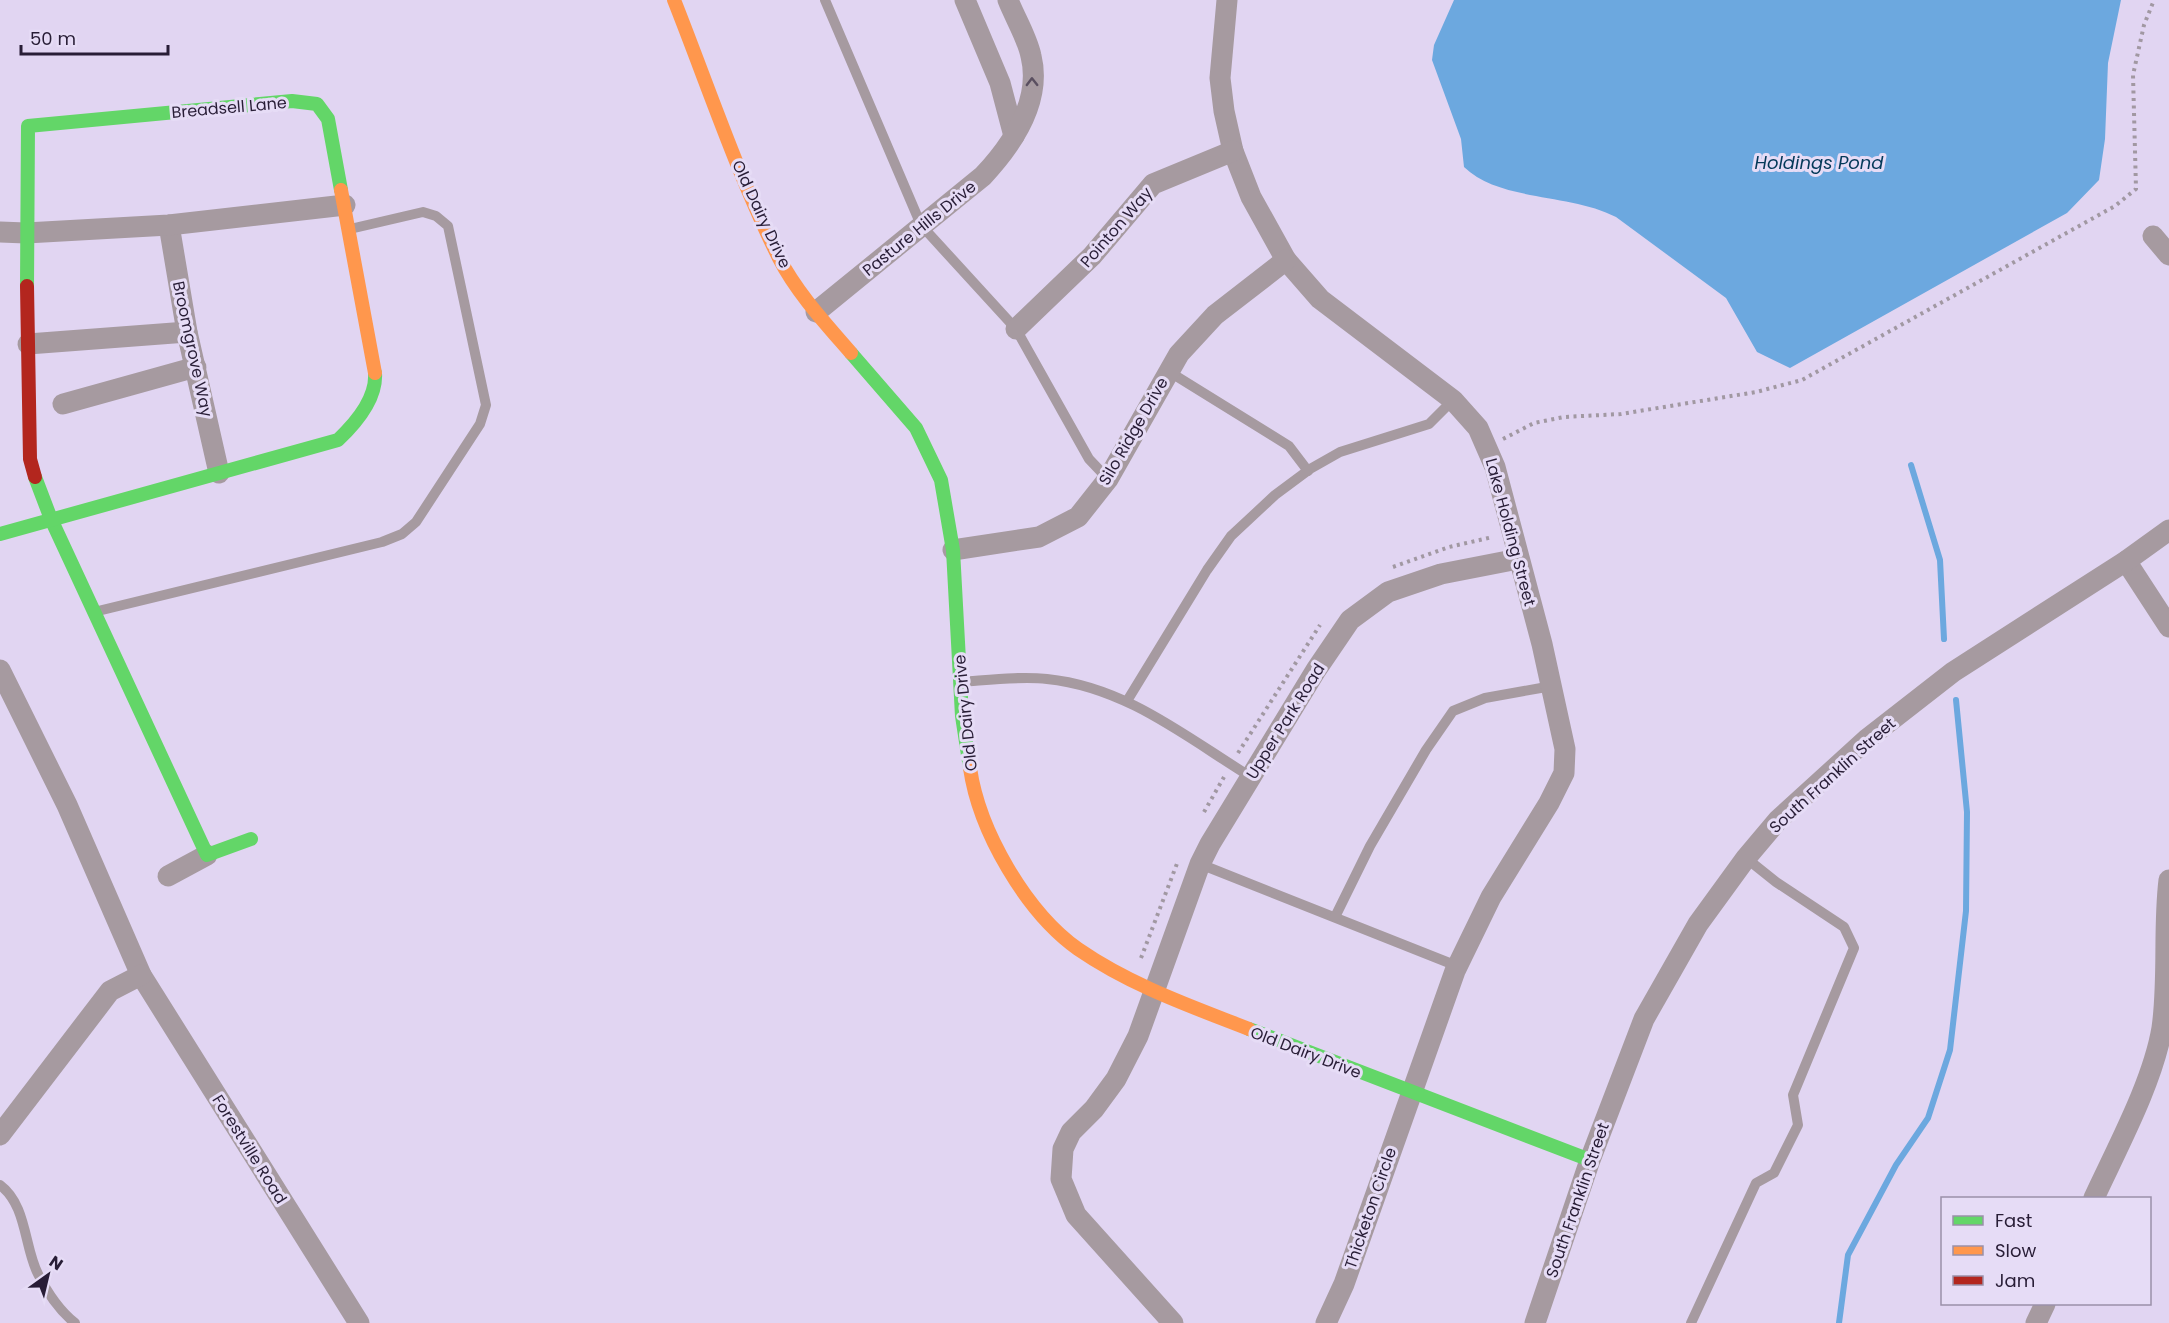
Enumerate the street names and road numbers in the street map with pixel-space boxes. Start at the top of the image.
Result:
street label: Breadsell Lane [170,91,288,124]
street label: Old Dairy Drive [726,156,797,272]
street label: Pasture Hills Drive [858,175,981,281]
street label: Pointon Way [1075,182,1158,272]
street label: Broomgrove Way [167,279,218,419]
street label: Silo Ridge Drive [1093,373,1174,490]
street label: Lake Holding Street [1480,456,1541,609]
street label: Old Dairy Drive [948,653,983,772]
street label: Upper Park Road [1240,659,1330,784]
street label: South Franklin Street [1764,712,1901,838]
street label: Old Dairy Drive [1247,1021,1365,1084]
street label: Forestville Road [207,1090,292,1208]
street label: South Franklin Street [1540,1119,1615,1281]
street label: Thicketon Circle [1339,1144,1402,1272]

